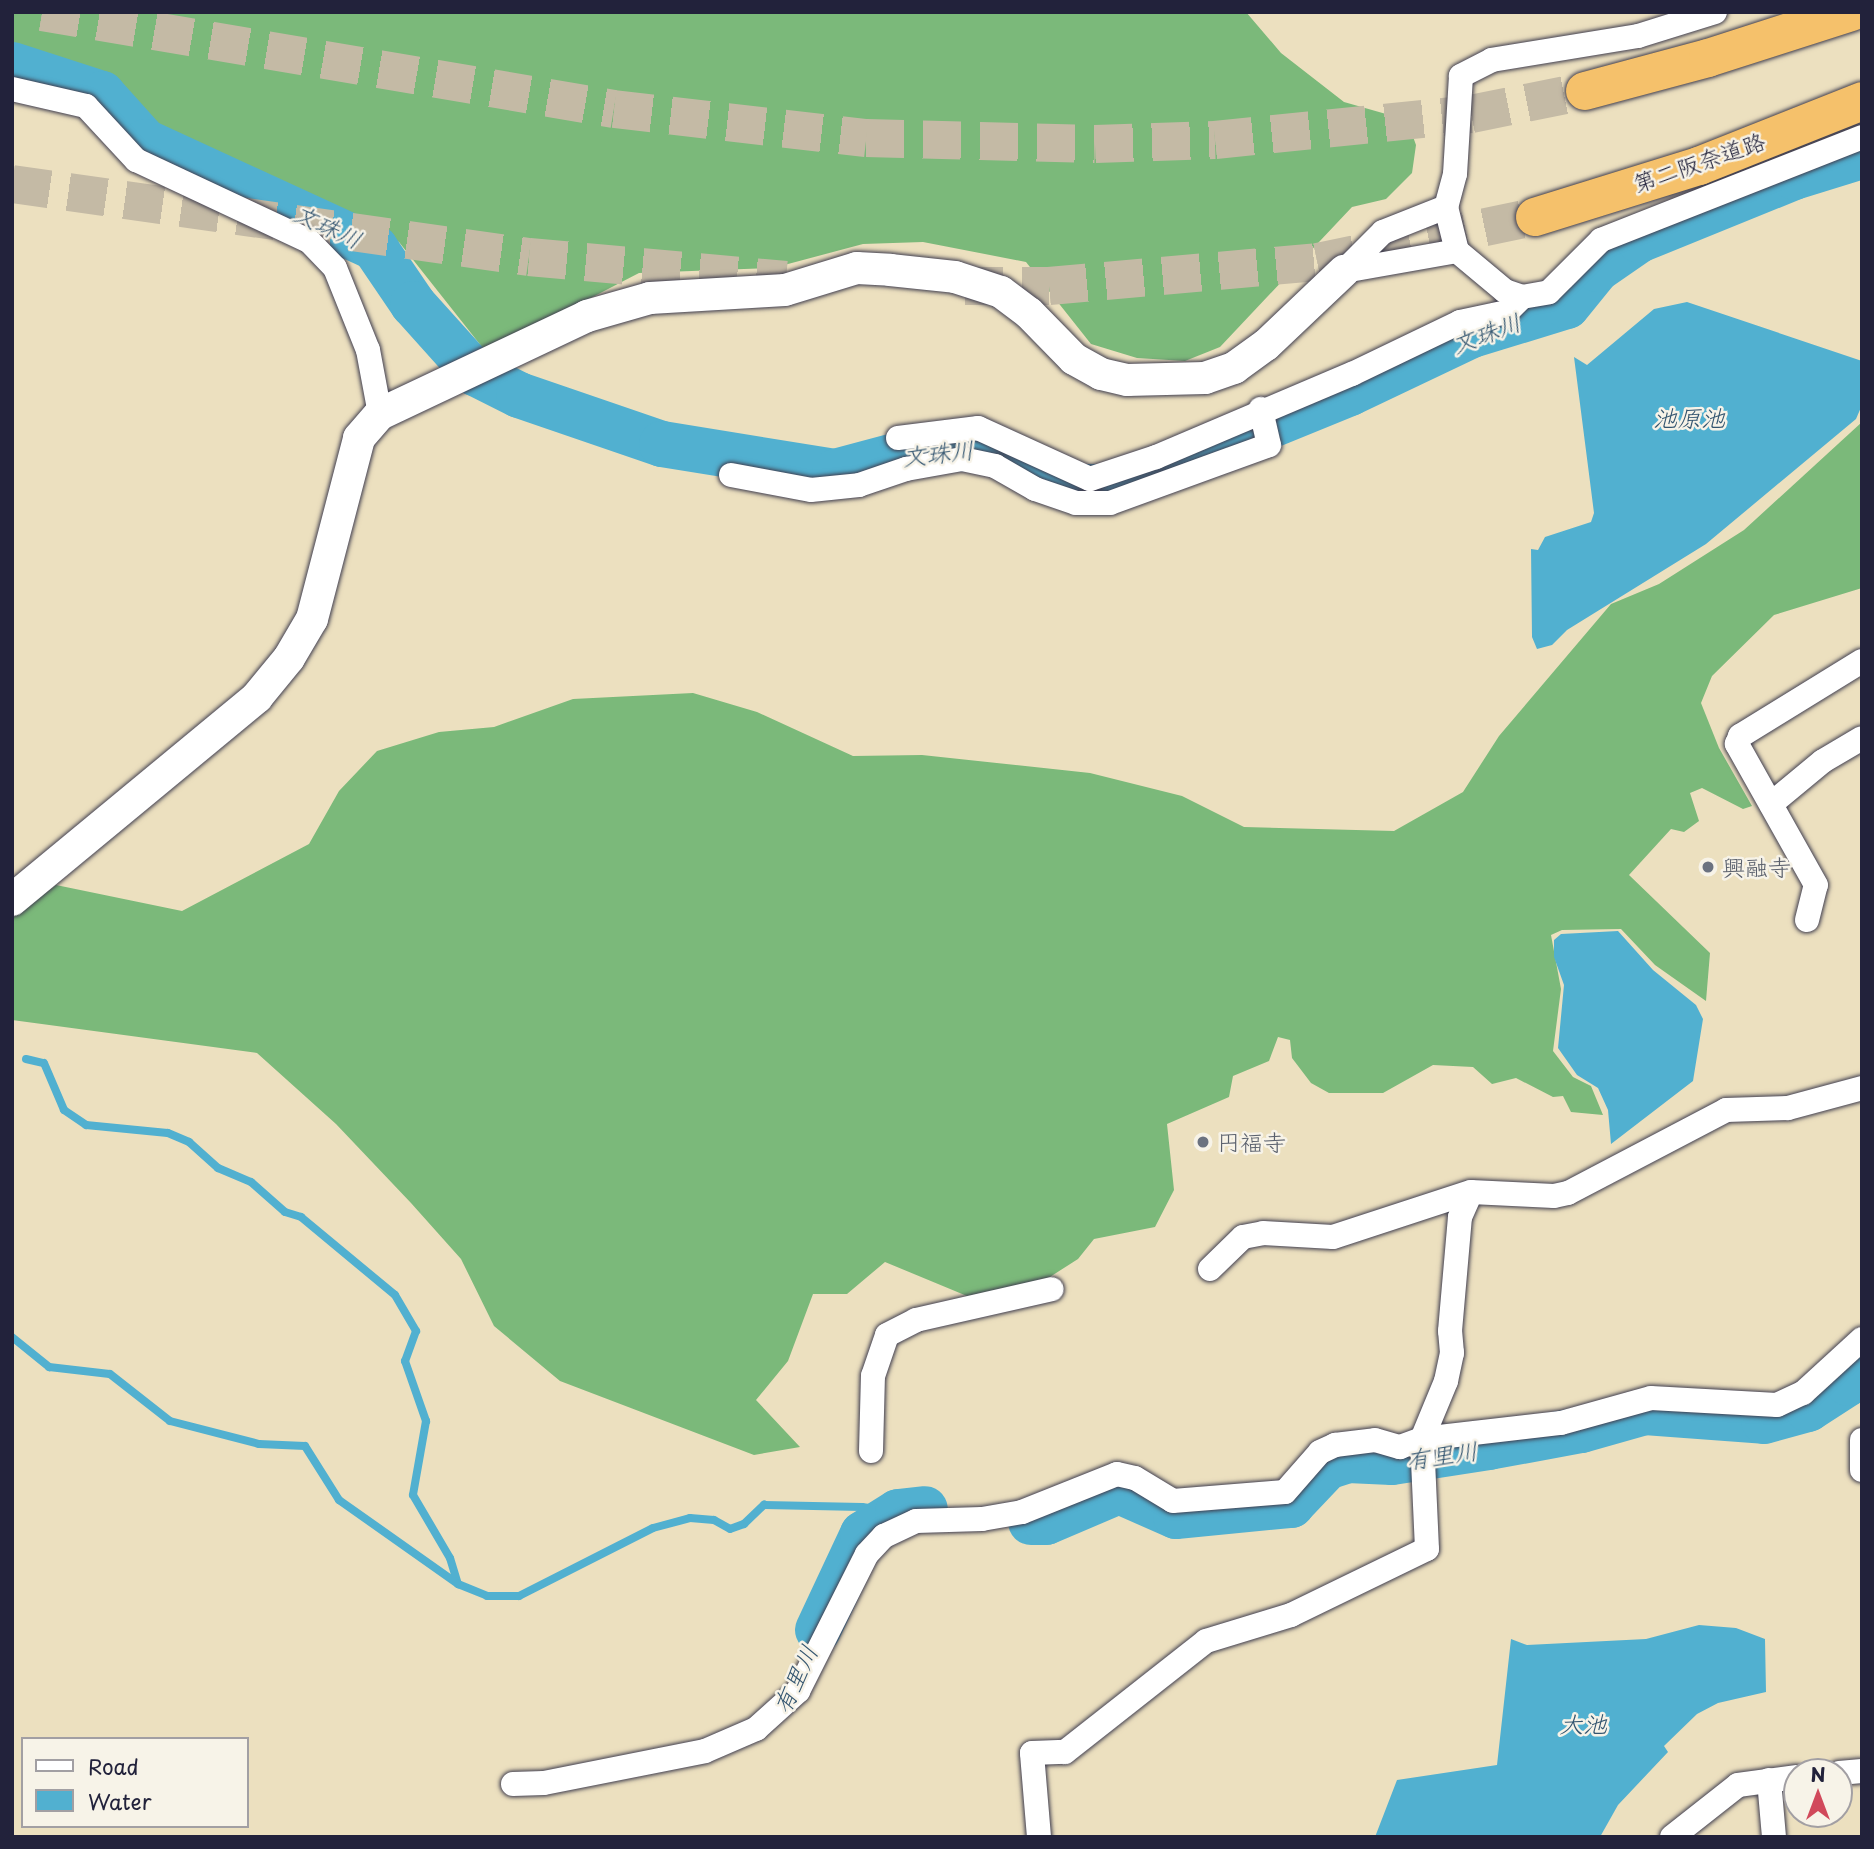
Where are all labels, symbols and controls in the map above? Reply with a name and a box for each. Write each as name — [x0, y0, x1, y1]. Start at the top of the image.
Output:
street label: 第二阪奈道路 — [1629, 126, 1769, 198]
water label: 文珠川 — [289, 198, 367, 254]
water label: 文珠川 — [1447, 307, 1525, 359]
water label: 池原池 — [1653, 404, 1725, 432]
water label: 文珠川 — [901, 435, 975, 471]
place label: 興融寺 — [1722, 853, 1791, 881]
marker: 興融寺 — [1700, 859, 1716, 875]
place label: 円福寺 — [1217, 1128, 1286, 1156]
marker: 円福寺 — [1195, 1134, 1211, 1150]
water label: 有里川 — [1404, 1436, 1480, 1474]
water label: 有里川 — [767, 1640, 823, 1718]
water label: 大池 — [1559, 1710, 1607, 1738]
legend — [21, 1737, 248, 1828]
text: Road — [88, 1750, 139, 1782]
north arrow — [1783, 1758, 1853, 1828]
text: N — [1810, 1760, 1826, 1788]
text: Water — [88, 1785, 151, 1817]

